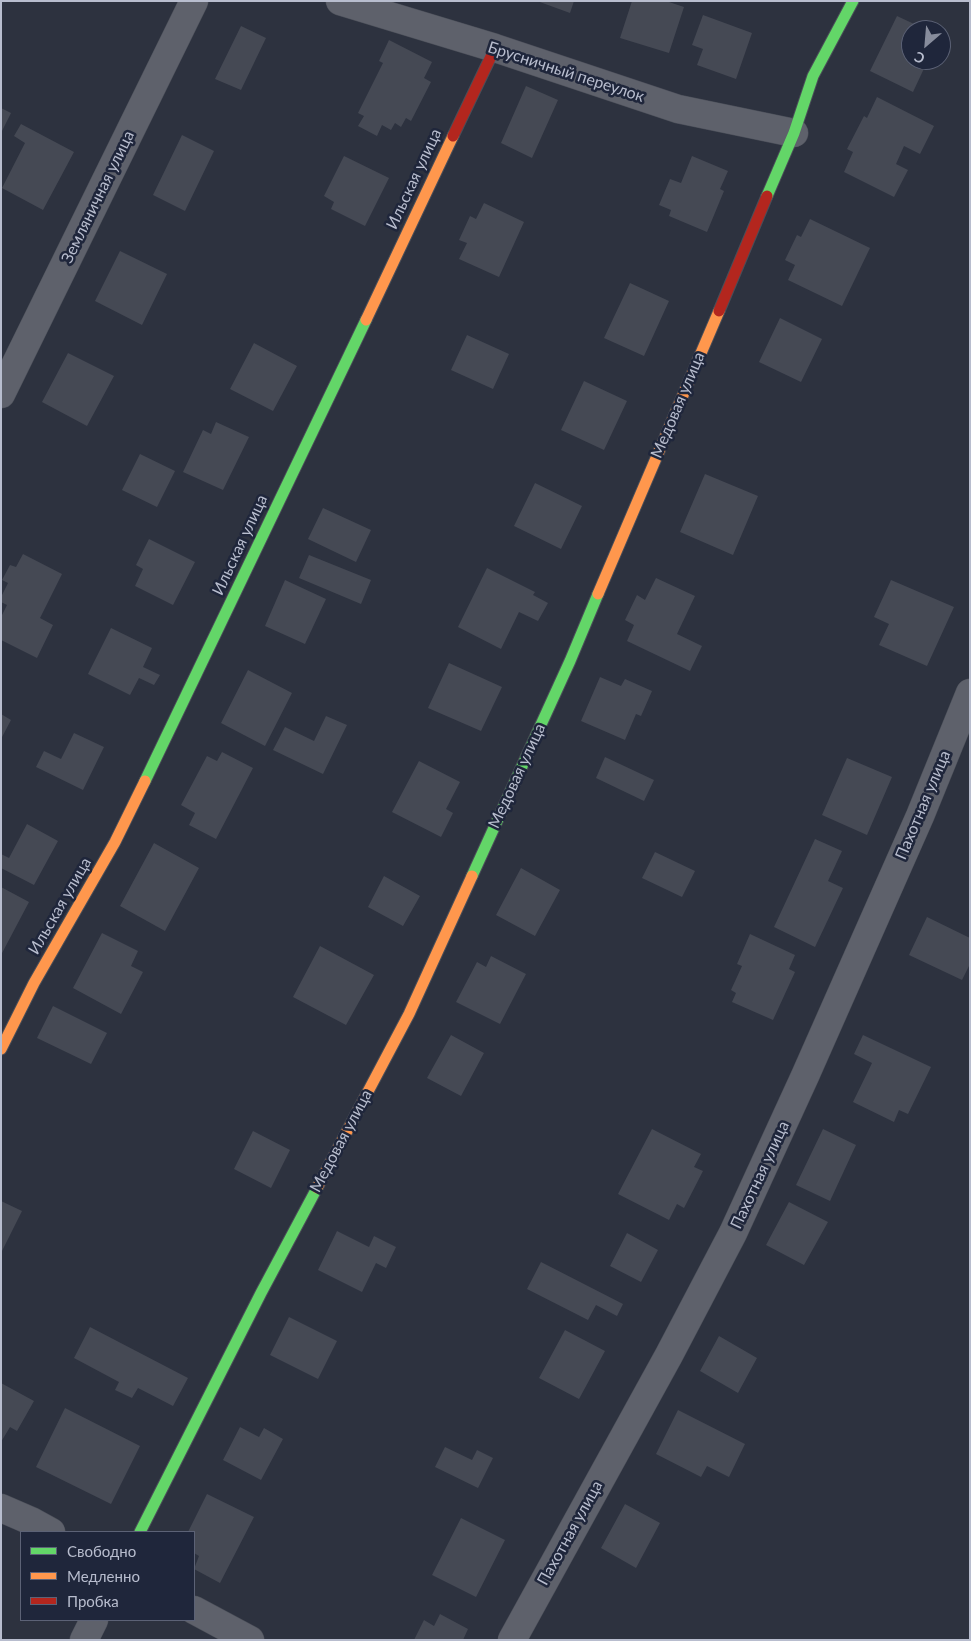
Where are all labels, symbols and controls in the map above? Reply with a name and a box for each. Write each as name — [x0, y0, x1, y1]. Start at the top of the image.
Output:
north arrow — [901, 20, 951, 70]
street label: Брусничный переулок — [485, 38, 647, 106]
text: С — [911, 48, 927, 68]
street label: Ильская улица — [382, 126, 446, 232]
street label: Земляничная улица — [58, 128, 138, 266]
street label: Медовая улица — [647, 349, 709, 461]
street label: Ильская улица — [208, 492, 272, 598]
street label: Медовая улица — [484, 721, 550, 831]
street label: Пахотная улица — [891, 748, 955, 862]
street label: Ильская улица — [25, 854, 95, 958]
street label: Медовая улица — [306, 1086, 376, 1196]
street label: Пахотная улица — [727, 1118, 793, 1232]
street label: Пахотная улица — [533, 1477, 607, 1589]
legend — [20, 1531, 195, 1621]
text: Свободно — [67, 1542, 136, 1560]
text: Медленно — [67, 1567, 140, 1585]
text: Пробка — [67, 1592, 119, 1610]

